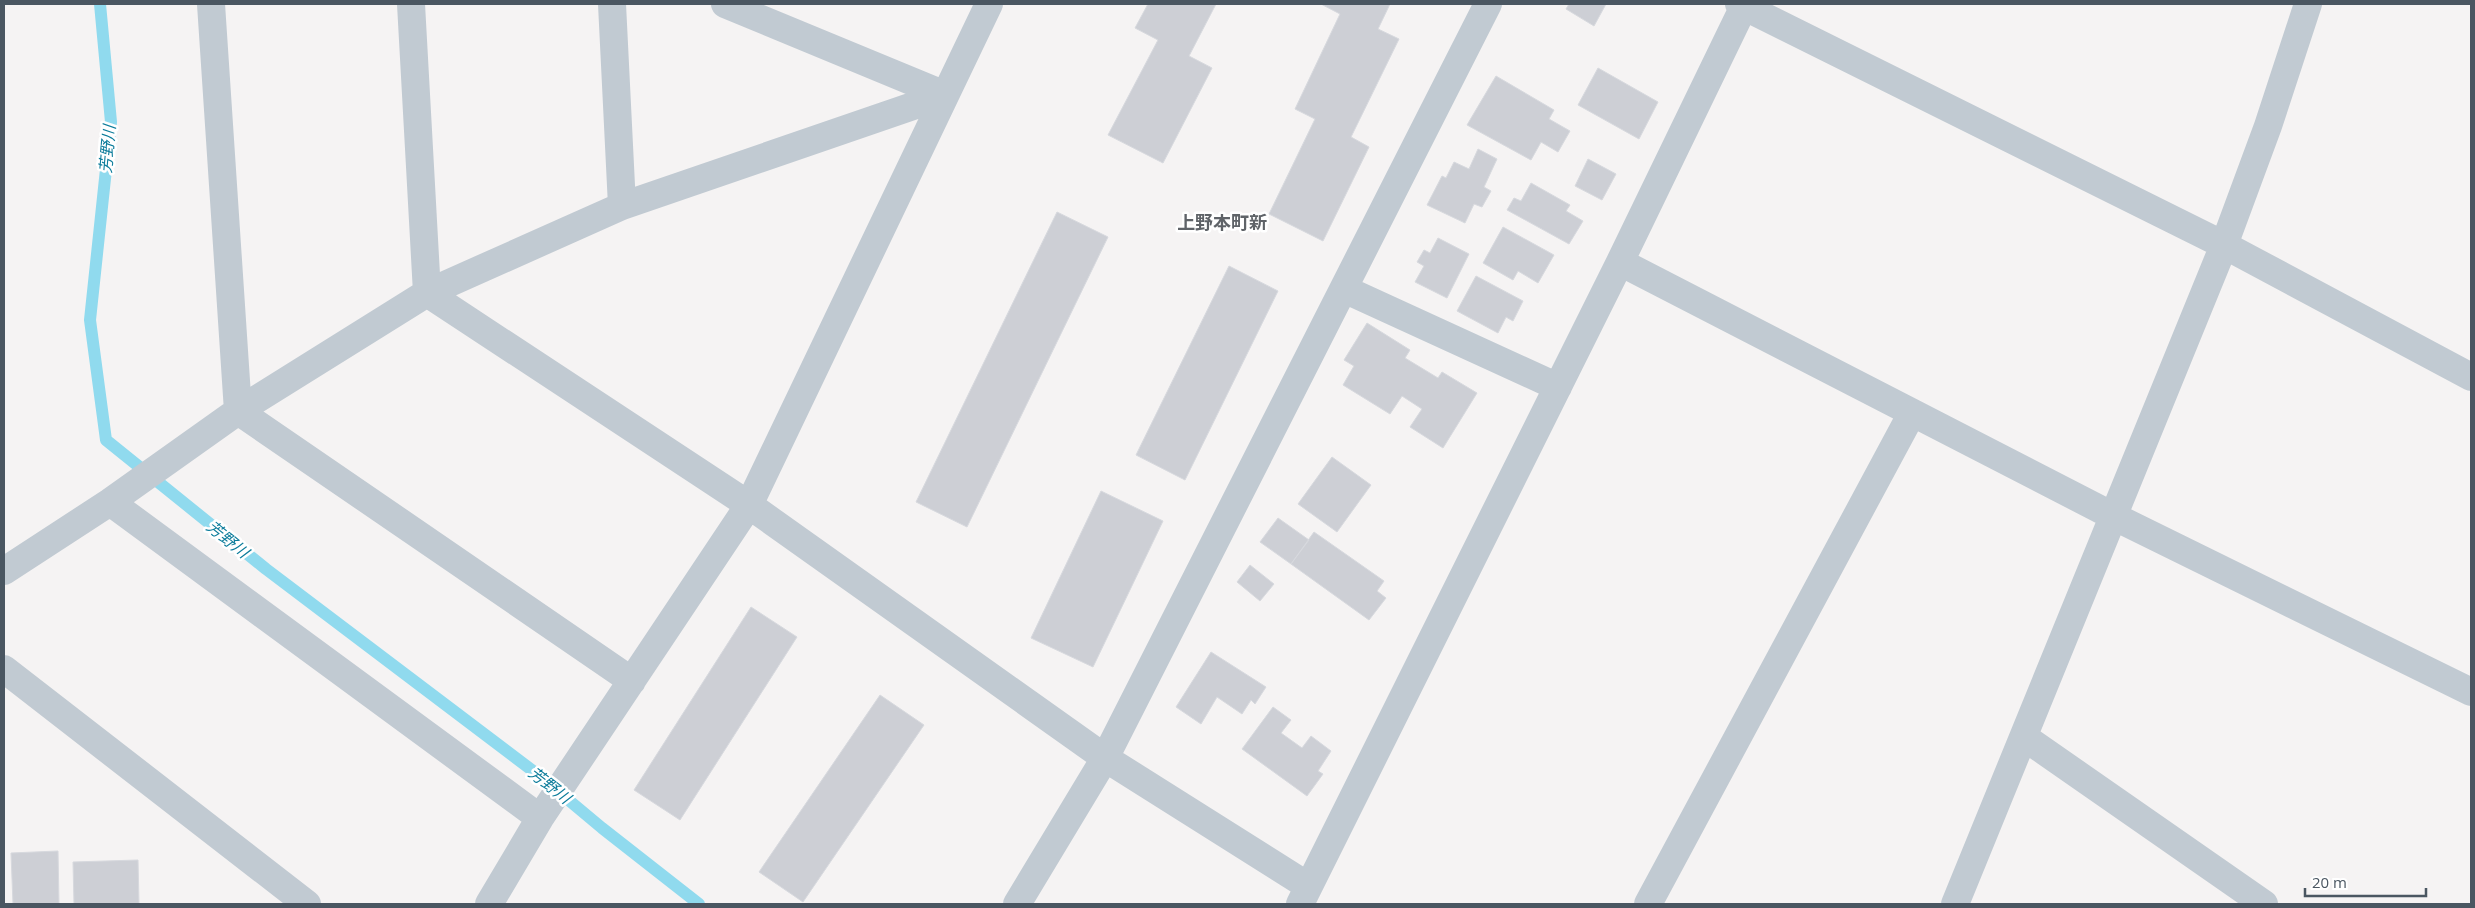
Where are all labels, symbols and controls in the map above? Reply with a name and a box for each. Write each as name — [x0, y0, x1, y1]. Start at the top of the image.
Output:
water label: 芳野川 — [94, 122, 120, 174]
district label: 上野本町新 — [1177, 210, 1267, 234]
water label: 芳野川 — [202, 515, 255, 564]
water label: 芳野川 — [524, 762, 577, 810]
scale bar — [2305, 866, 2426, 898]
text: 20 m — [2312, 872, 2347, 892]

